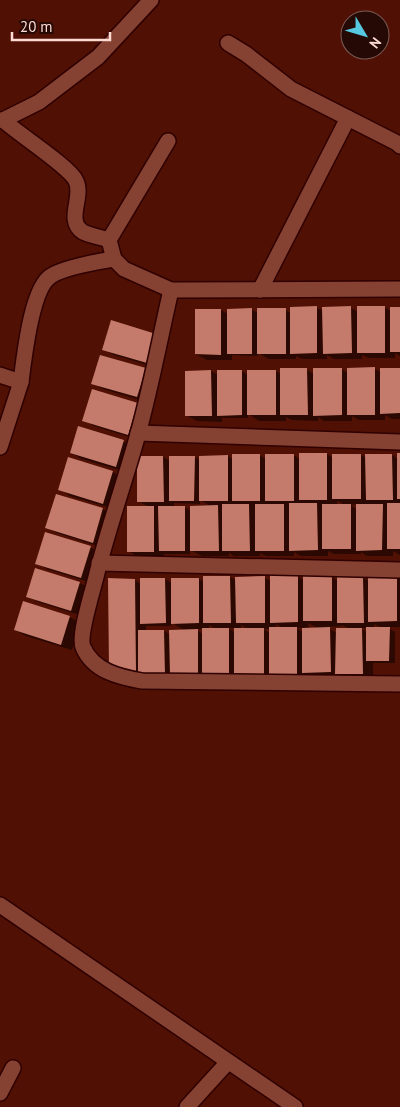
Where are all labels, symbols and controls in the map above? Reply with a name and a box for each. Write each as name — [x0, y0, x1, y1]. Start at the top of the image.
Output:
scale bar — [12, 10, 110, 42]
north arrow — [340, 10, 390, 60]
text: 20 m — [20, 17, 53, 36]
text: N — [365, 34, 385, 52]

